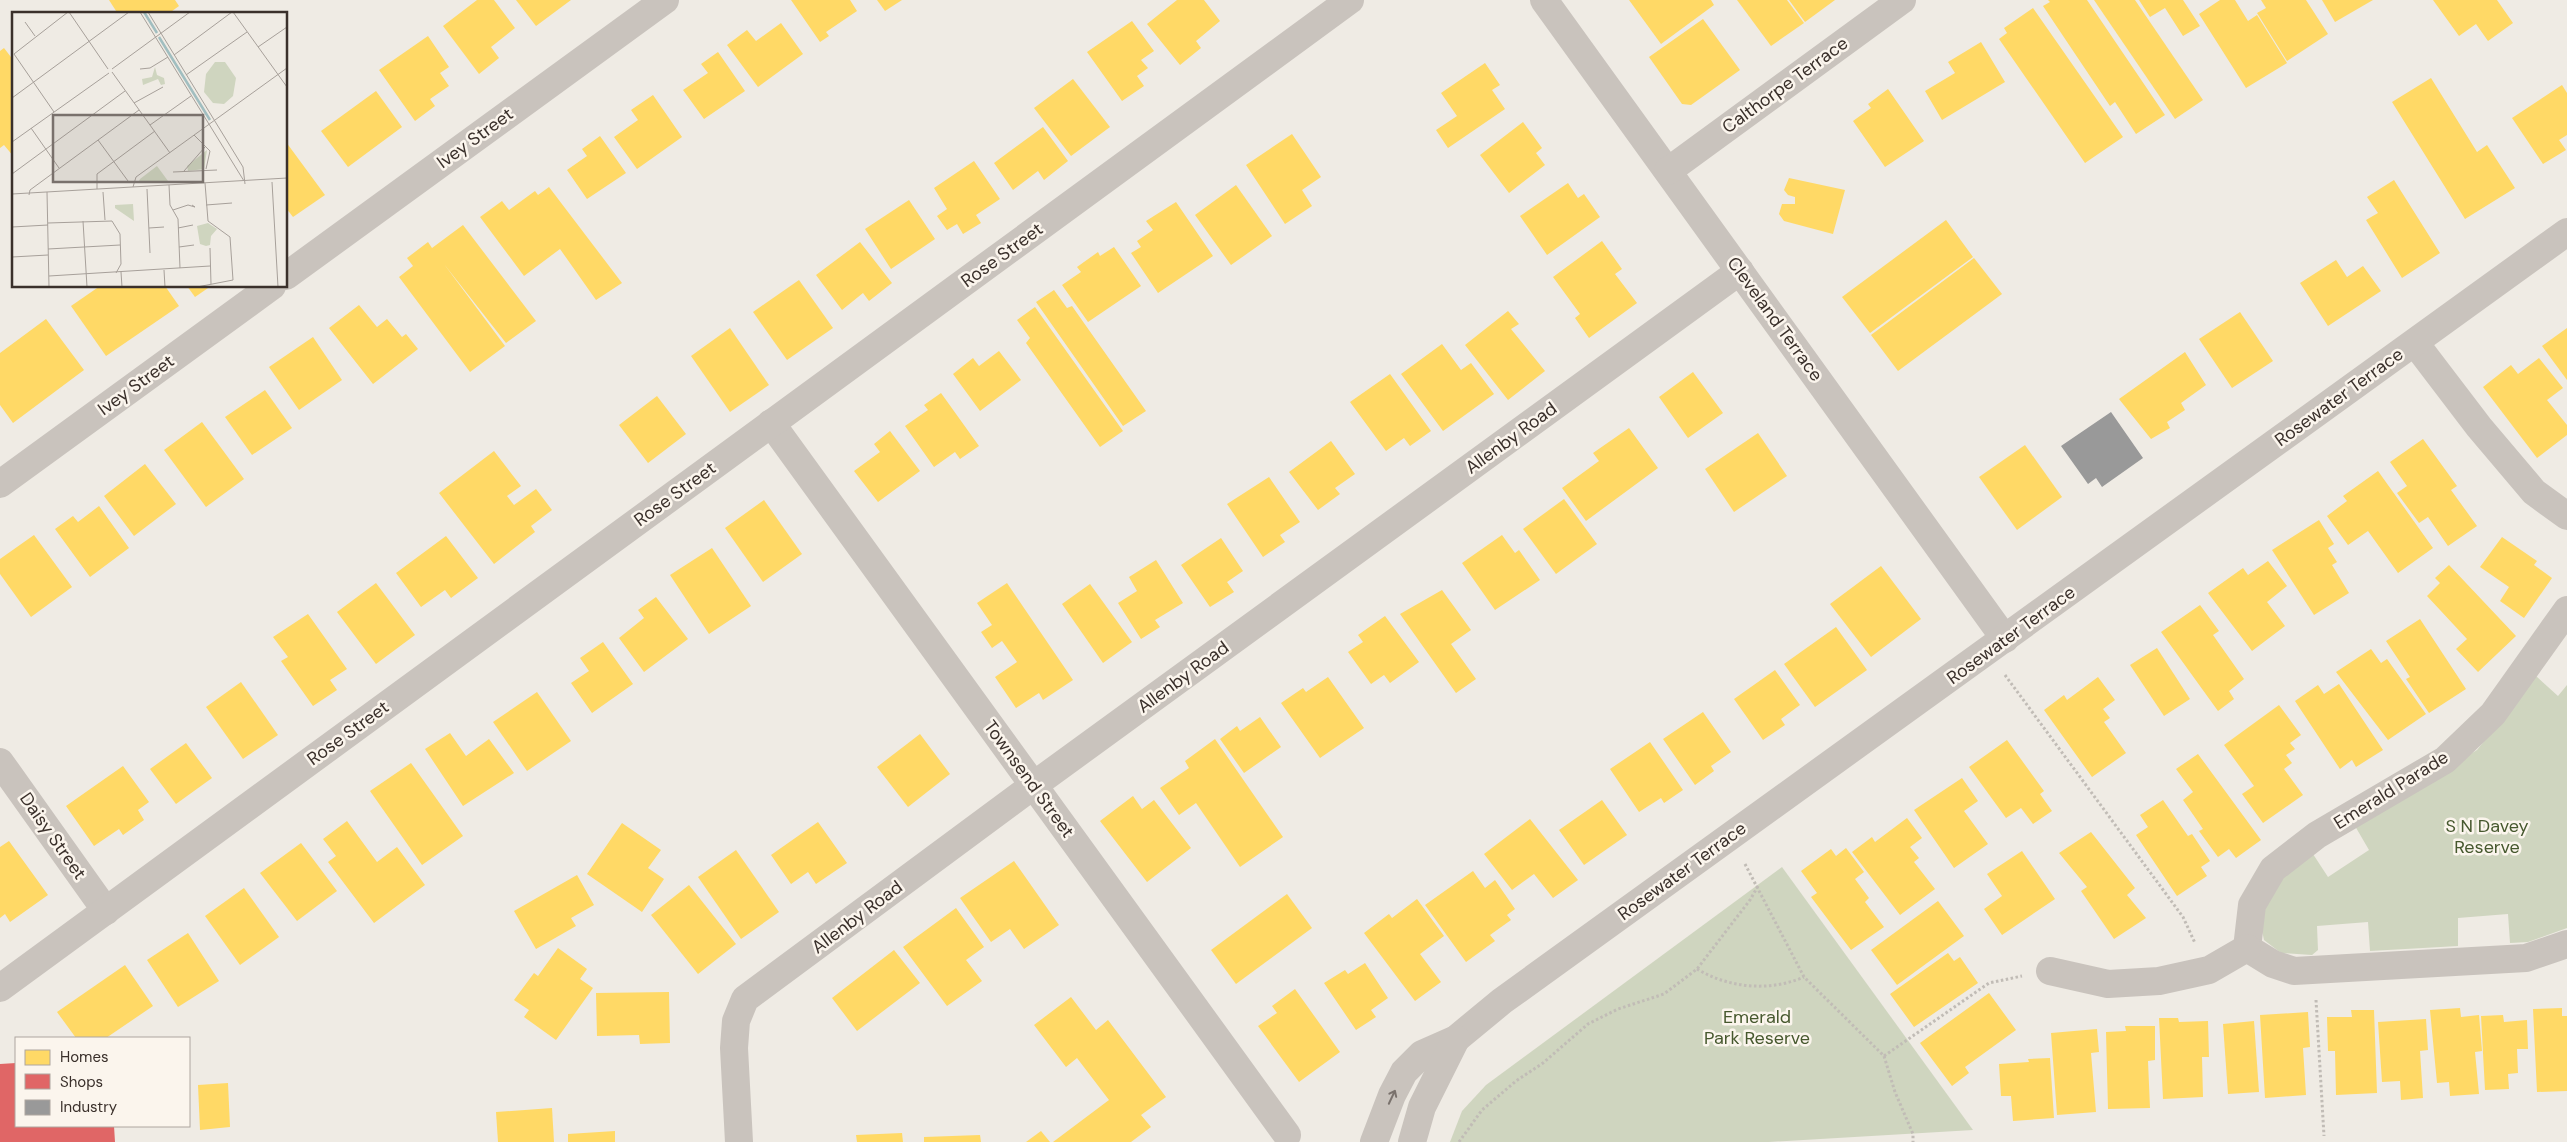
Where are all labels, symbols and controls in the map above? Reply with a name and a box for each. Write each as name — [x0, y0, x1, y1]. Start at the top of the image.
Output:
inset map — [12, 12, 288, 288]
street label: Calthorpe Terrace — [1717, 31, 1853, 139]
street label: Ivey Street — [432, 102, 518, 174]
street label: Rose Street — [956, 217, 1048, 293]
street label: Cleveland Terrace — [1722, 252, 1828, 386]
street label: Rosewater Terrace — [2270, 342, 2408, 452]
street label: Ivey Street — [93, 349, 179, 421]
street label: Allenby Road — [1460, 397, 1562, 479]
street label: Rose Street — [629, 456, 721, 532]
street label: Rosewater Terrace — [1942, 580, 2080, 690]
street label: Allenby Road — [1132, 636, 1234, 718]
street label: Rose Street — [302, 695, 394, 771]
street label: Townsend Street — [978, 715, 1080, 843]
street label: Emerald Parade — [2329, 745, 2453, 835]
street label: Daisy Street — [14, 788, 92, 884]
park label: S N Davey Reserve — [2445, 814, 2529, 859]
street label: Rosewater Terrace — [1613, 816, 1751, 926]
street label: Allenby Road — [807, 875, 907, 959]
park label: Emerald Park Reserve — [1704, 1005, 1810, 1050]
legend — [15, 1037, 190, 1127]
text: Homes — [60, 1047, 109, 1067]
text: Shops — [60, 1072, 103, 1092]
one-way arrow — [1387, 1089, 1397, 1104]
text: Industry — [60, 1097, 118, 1117]

